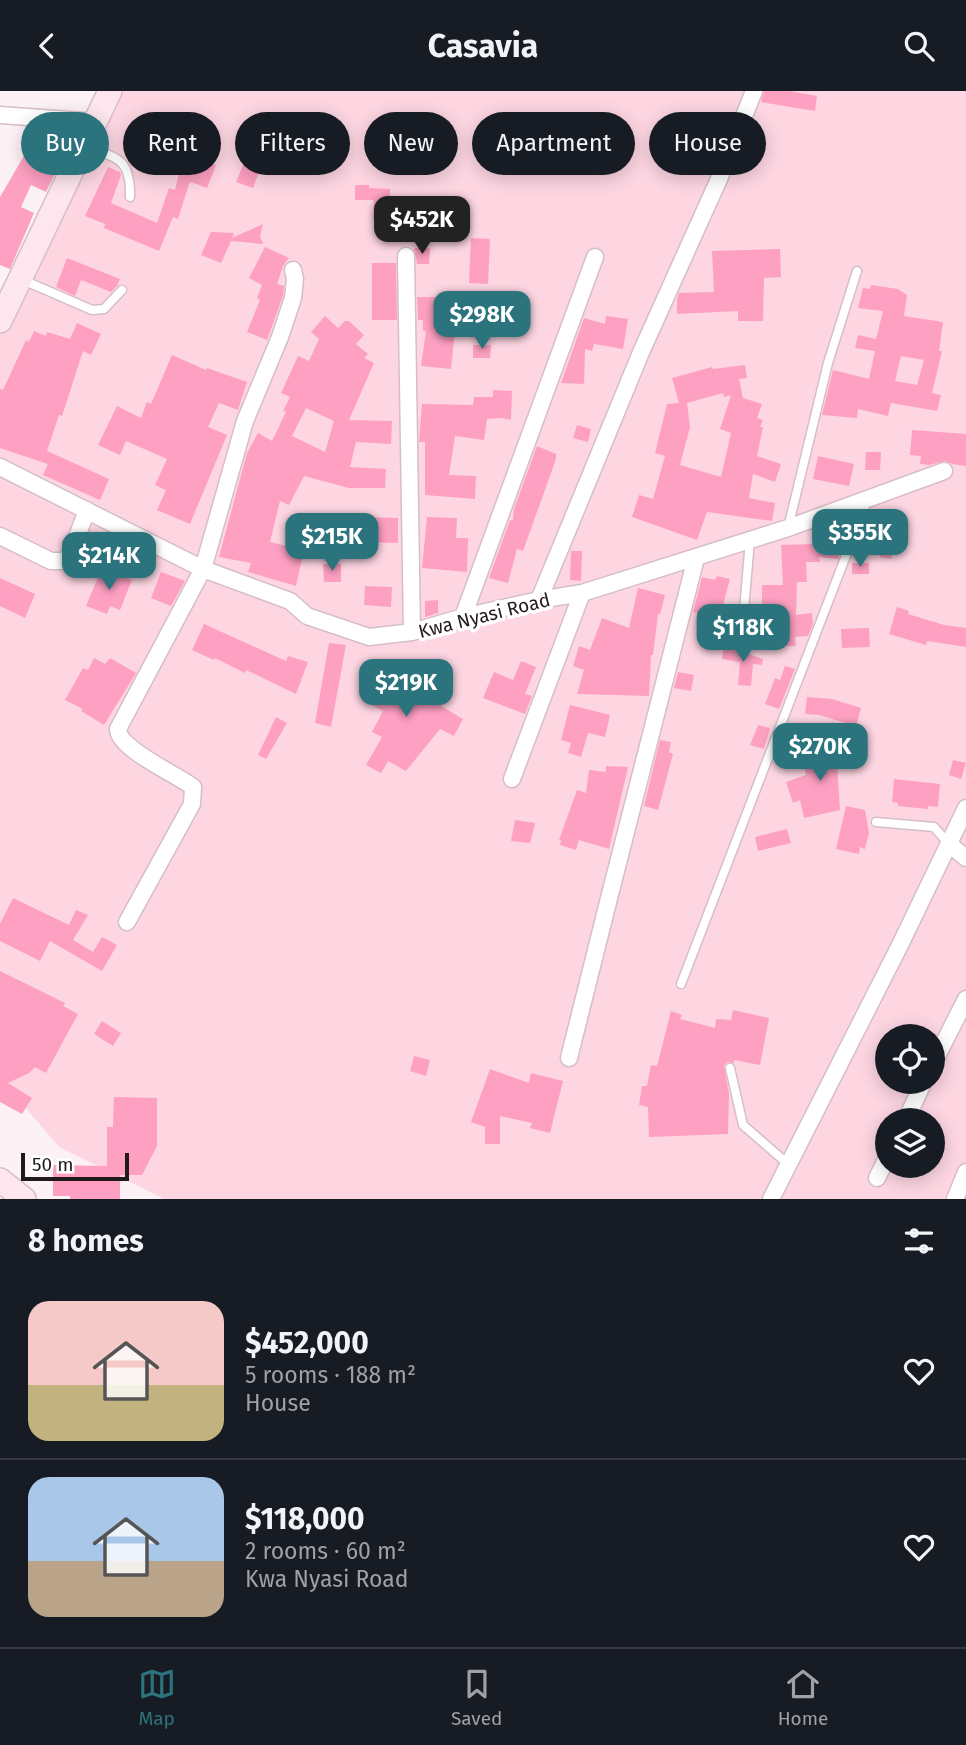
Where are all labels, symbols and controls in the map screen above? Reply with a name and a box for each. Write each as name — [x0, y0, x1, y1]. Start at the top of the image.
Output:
icon: back — [28, 27, 66, 65]
text: Casavia — [428, 27, 538, 65]
icon: search — [900, 27, 938, 65]
chip: Buy — [21, 112, 109, 175]
chip: Rent — [123, 112, 221, 175]
chip: Filters — [235, 112, 350, 175]
chip: New — [364, 112, 458, 175]
chip: Apartment — [472, 112, 635, 175]
chip: House — [649, 112, 766, 175]
pin: $452K — [373, 197, 471, 256]
text: $452K — [390, 205, 454, 233]
pin: $298K — [433, 292, 531, 351]
text: $298K — [450, 300, 514, 328]
pin: $355K — [811, 510, 909, 569]
pin: $215K — [283, 513, 381, 573]
text: $355K — [828, 518, 892, 546]
text: $215K — [301, 522, 363, 550]
pin: $214K — [60, 533, 158, 592]
text: $214K — [78, 541, 140, 569]
street label: Kwa Nyasi Road — [416, 588, 552, 643]
pin: $118K — [694, 605, 792, 664]
text: $118K — [713, 613, 773, 641]
pin: $219K — [357, 659, 455, 719]
text: $219K — [375, 668, 437, 696]
pin: $270K — [771, 723, 869, 783]
text: $270K — [789, 732, 851, 760]
map controls — [875, 1024, 945, 1178]
button: locate — [875, 1024, 945, 1094]
button: layers — [875, 1108, 945, 1178]
scale bar — [21, 1150, 130, 1182]
text: 50 m — [32, 1153, 73, 1176]
icon: filters — [900, 1222, 938, 1260]
text: 8 homes — [28, 1223, 144, 1259]
text: $452,000 — [245, 1325, 369, 1361]
icon: home — [84, 1329, 168, 1413]
icon: heart — [900, 1352, 938, 1390]
text: 5 rooms · 188 m² — [245, 1361, 416, 1389]
text: House — [245, 1389, 311, 1417]
text: $118,000 — [245, 1501, 365, 1537]
icon: home — [84, 1505, 168, 1589]
icon: heart — [900, 1528, 938, 1566]
text: 2 rooms · 60 m² — [245, 1537, 406, 1565]
text: Kwa Nyasi Road — [245, 1565, 409, 1593]
tab: Map — [138, 1665, 176, 1730]
tab: Saved — [451, 1665, 502, 1730]
tab: Home — [778, 1665, 828, 1730]

